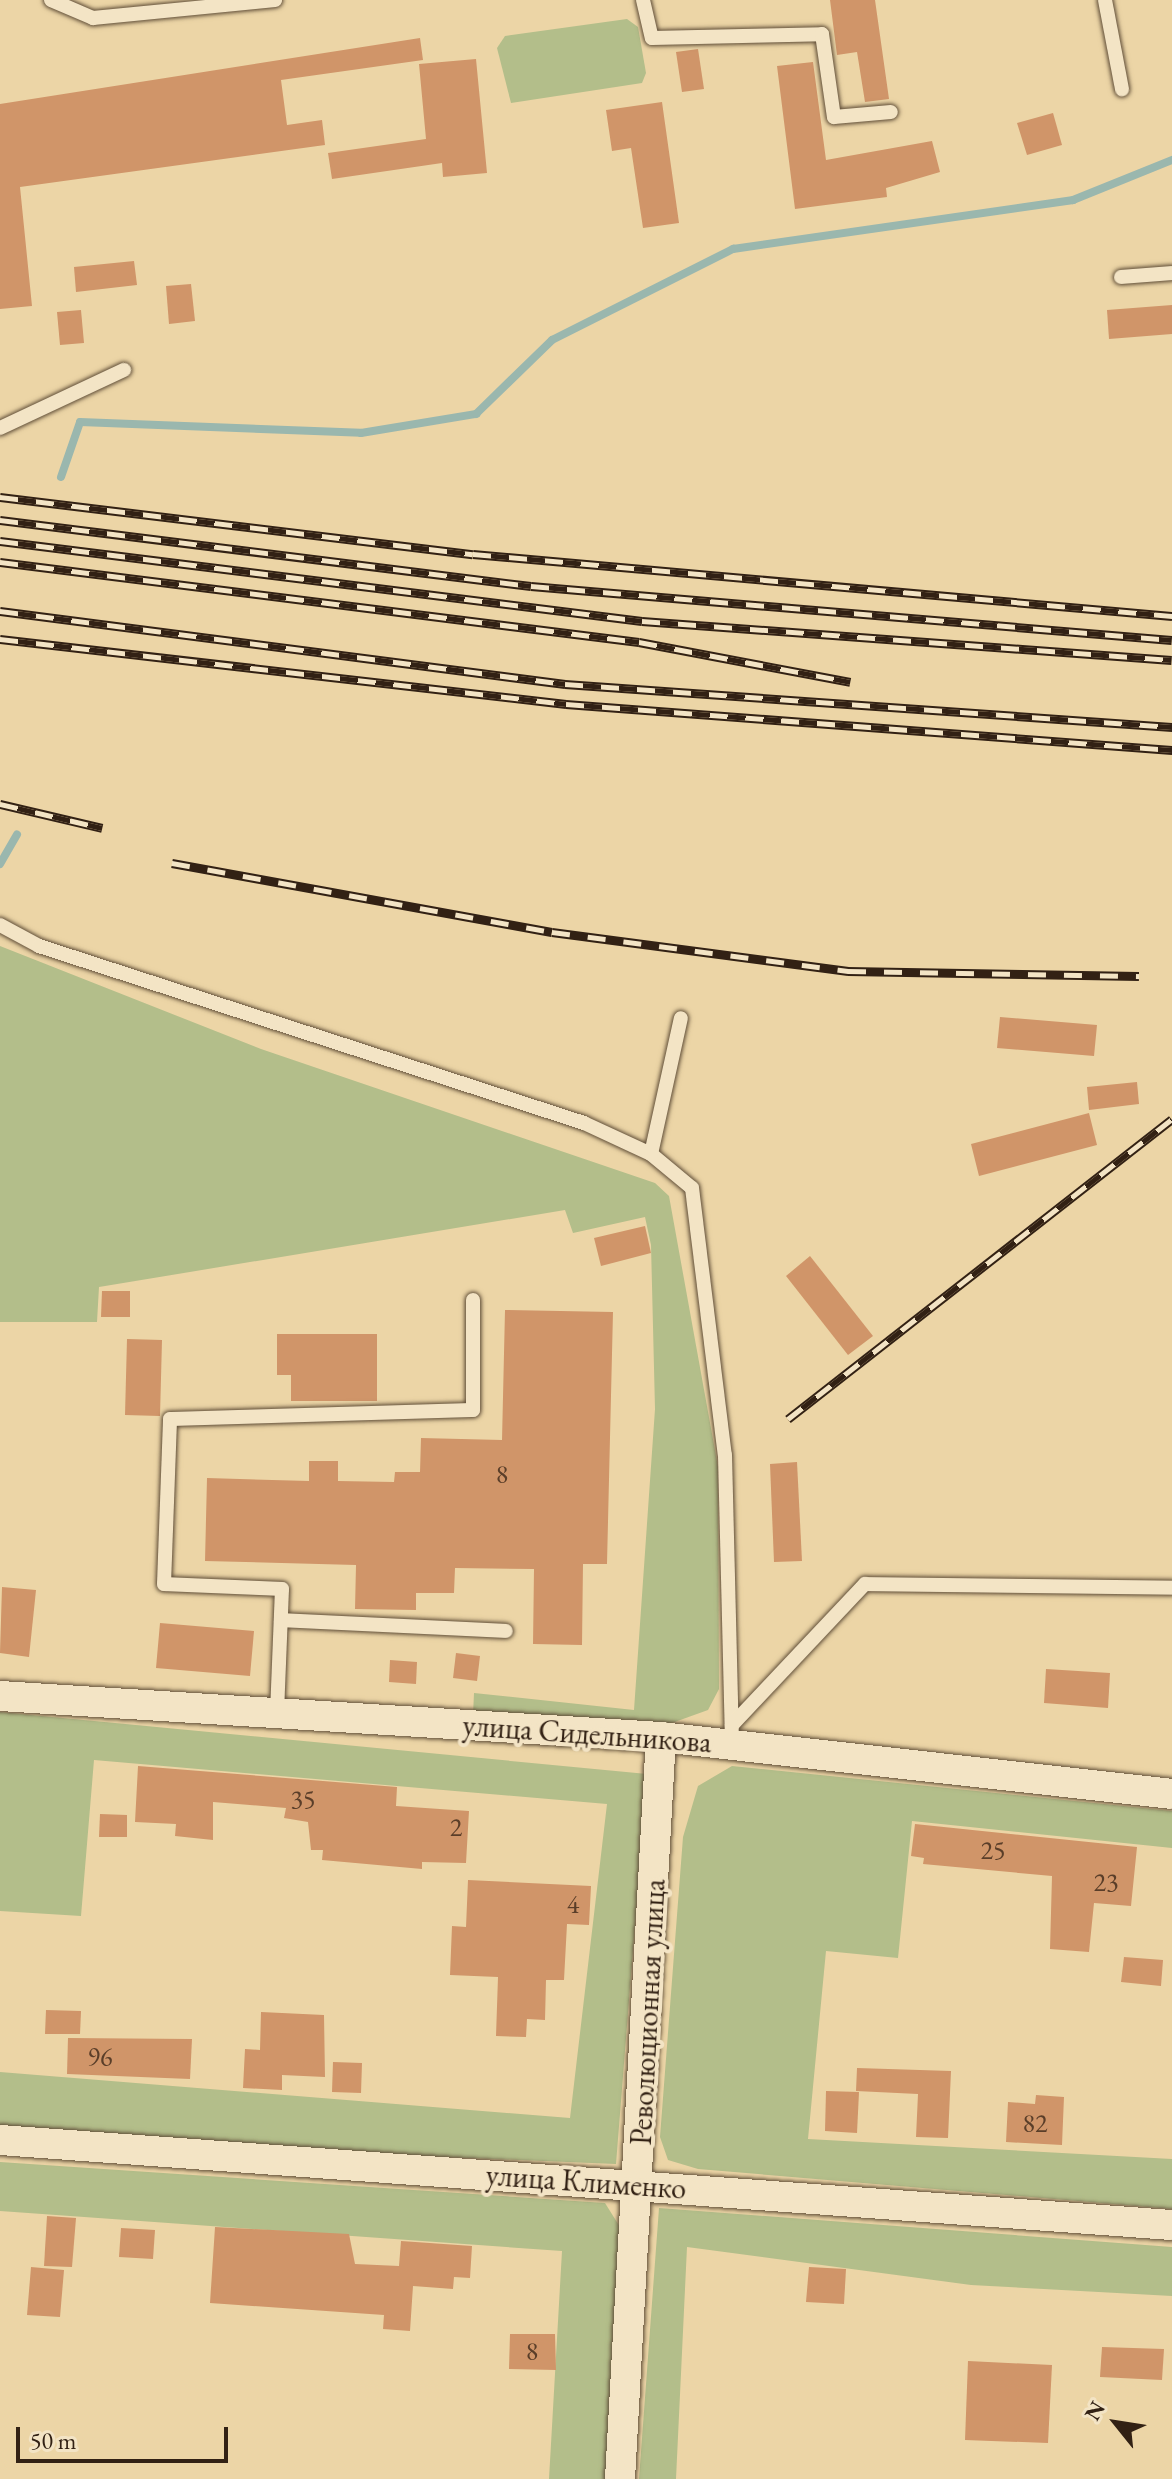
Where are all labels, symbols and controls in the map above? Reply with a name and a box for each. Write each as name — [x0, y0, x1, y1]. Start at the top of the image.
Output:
house number: 8 — [496, 1459, 508, 1491]
street label: улица Сидельникова — [461, 1707, 713, 1761]
house number: 35 — [291, 1784, 315, 1816]
house number: 2 — [450, 1812, 462, 1844]
house number: 25 — [981, 1835, 1005, 1867]
house number: 23 — [1094, 1867, 1118, 1899]
street label: Революционная улица — [623, 1878, 673, 2146]
house number: 4 — [567, 1889, 579, 1921]
house number: 96 — [88, 2042, 112, 2074]
house number: 82 — [1023, 2108, 1047, 2140]
street label: улица Клименко — [485, 2157, 687, 2207]
house number: 8 — [526, 2336, 538, 2368]
north arrow — [1076, 2383, 1156, 2463]
text: N — [1078, 2396, 1112, 2426]
scale bar — [20, 2411, 232, 2461]
text: 50 m — [30, 2425, 77, 2456]

